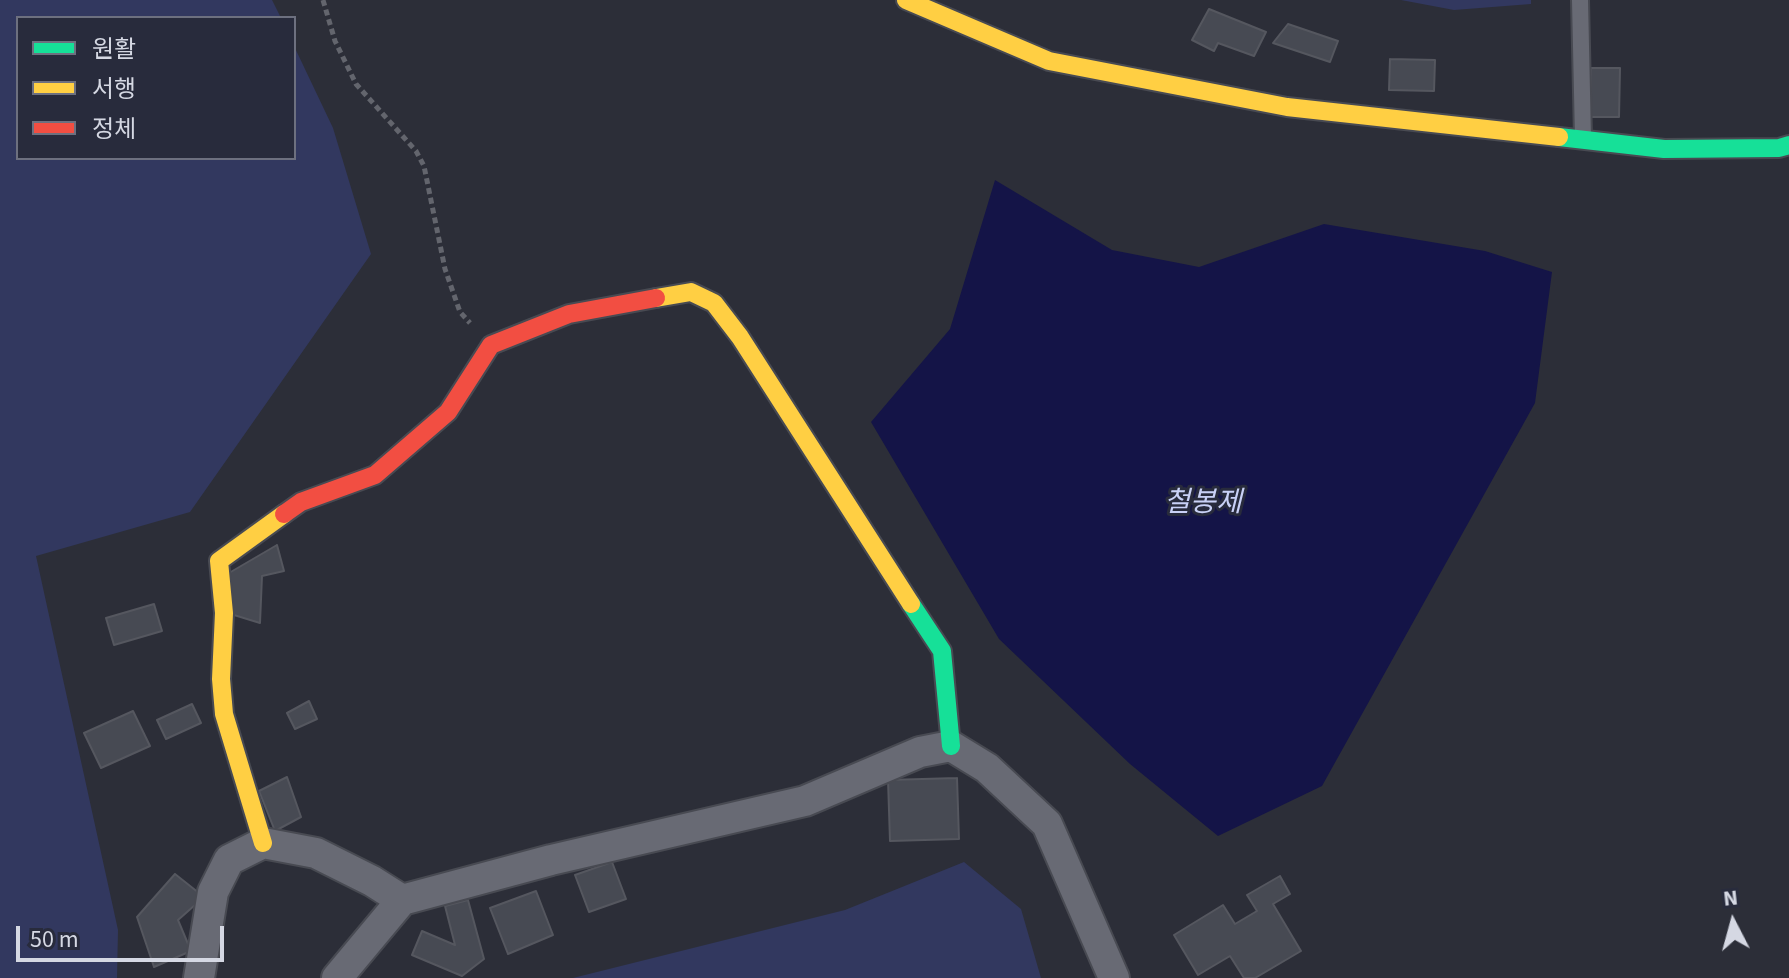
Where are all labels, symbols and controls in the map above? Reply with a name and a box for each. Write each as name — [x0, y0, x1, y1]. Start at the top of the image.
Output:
legend — [16, 16, 296, 160]
text: 원활 — [92, 32, 136, 67]
text: 서행 — [92, 72, 136, 107]
text: 정체 — [92, 112, 136, 147]
water label: 철봉제 — [1164, 488, 1242, 522]
text: N — [1722, 881, 1739, 915]
north arrow — [1693, 882, 1773, 962]
scale bar — [20, 910, 228, 960]
text: 50 m — [30, 922, 79, 957]

